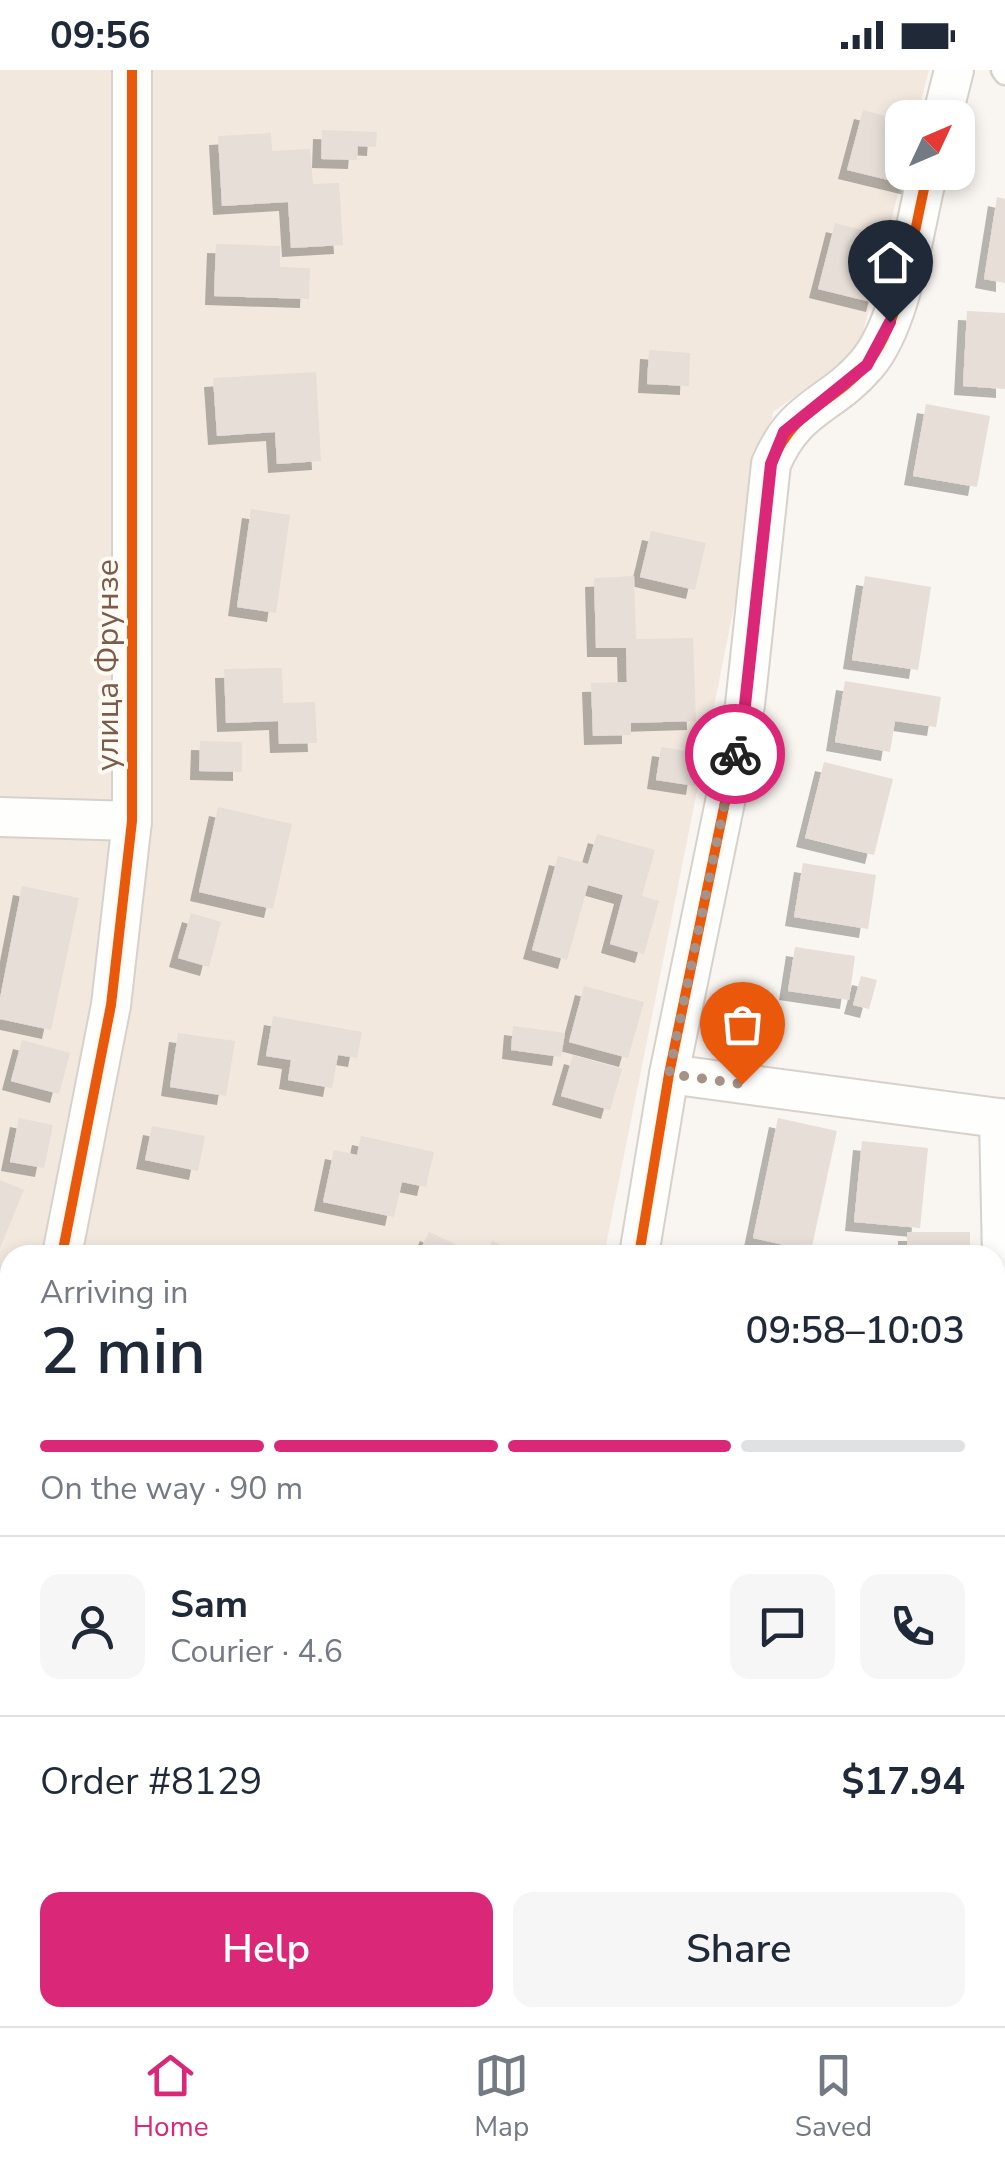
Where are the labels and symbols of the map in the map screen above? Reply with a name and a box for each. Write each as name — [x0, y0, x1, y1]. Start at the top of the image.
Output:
north arrow — [885, 100, 975, 190]
pin — [848, 220, 933, 323]
street label: улица Фрунзе — [86, 559, 129, 771]
courier — [685, 704, 785, 804]
pin — [700, 982, 785, 1085]

